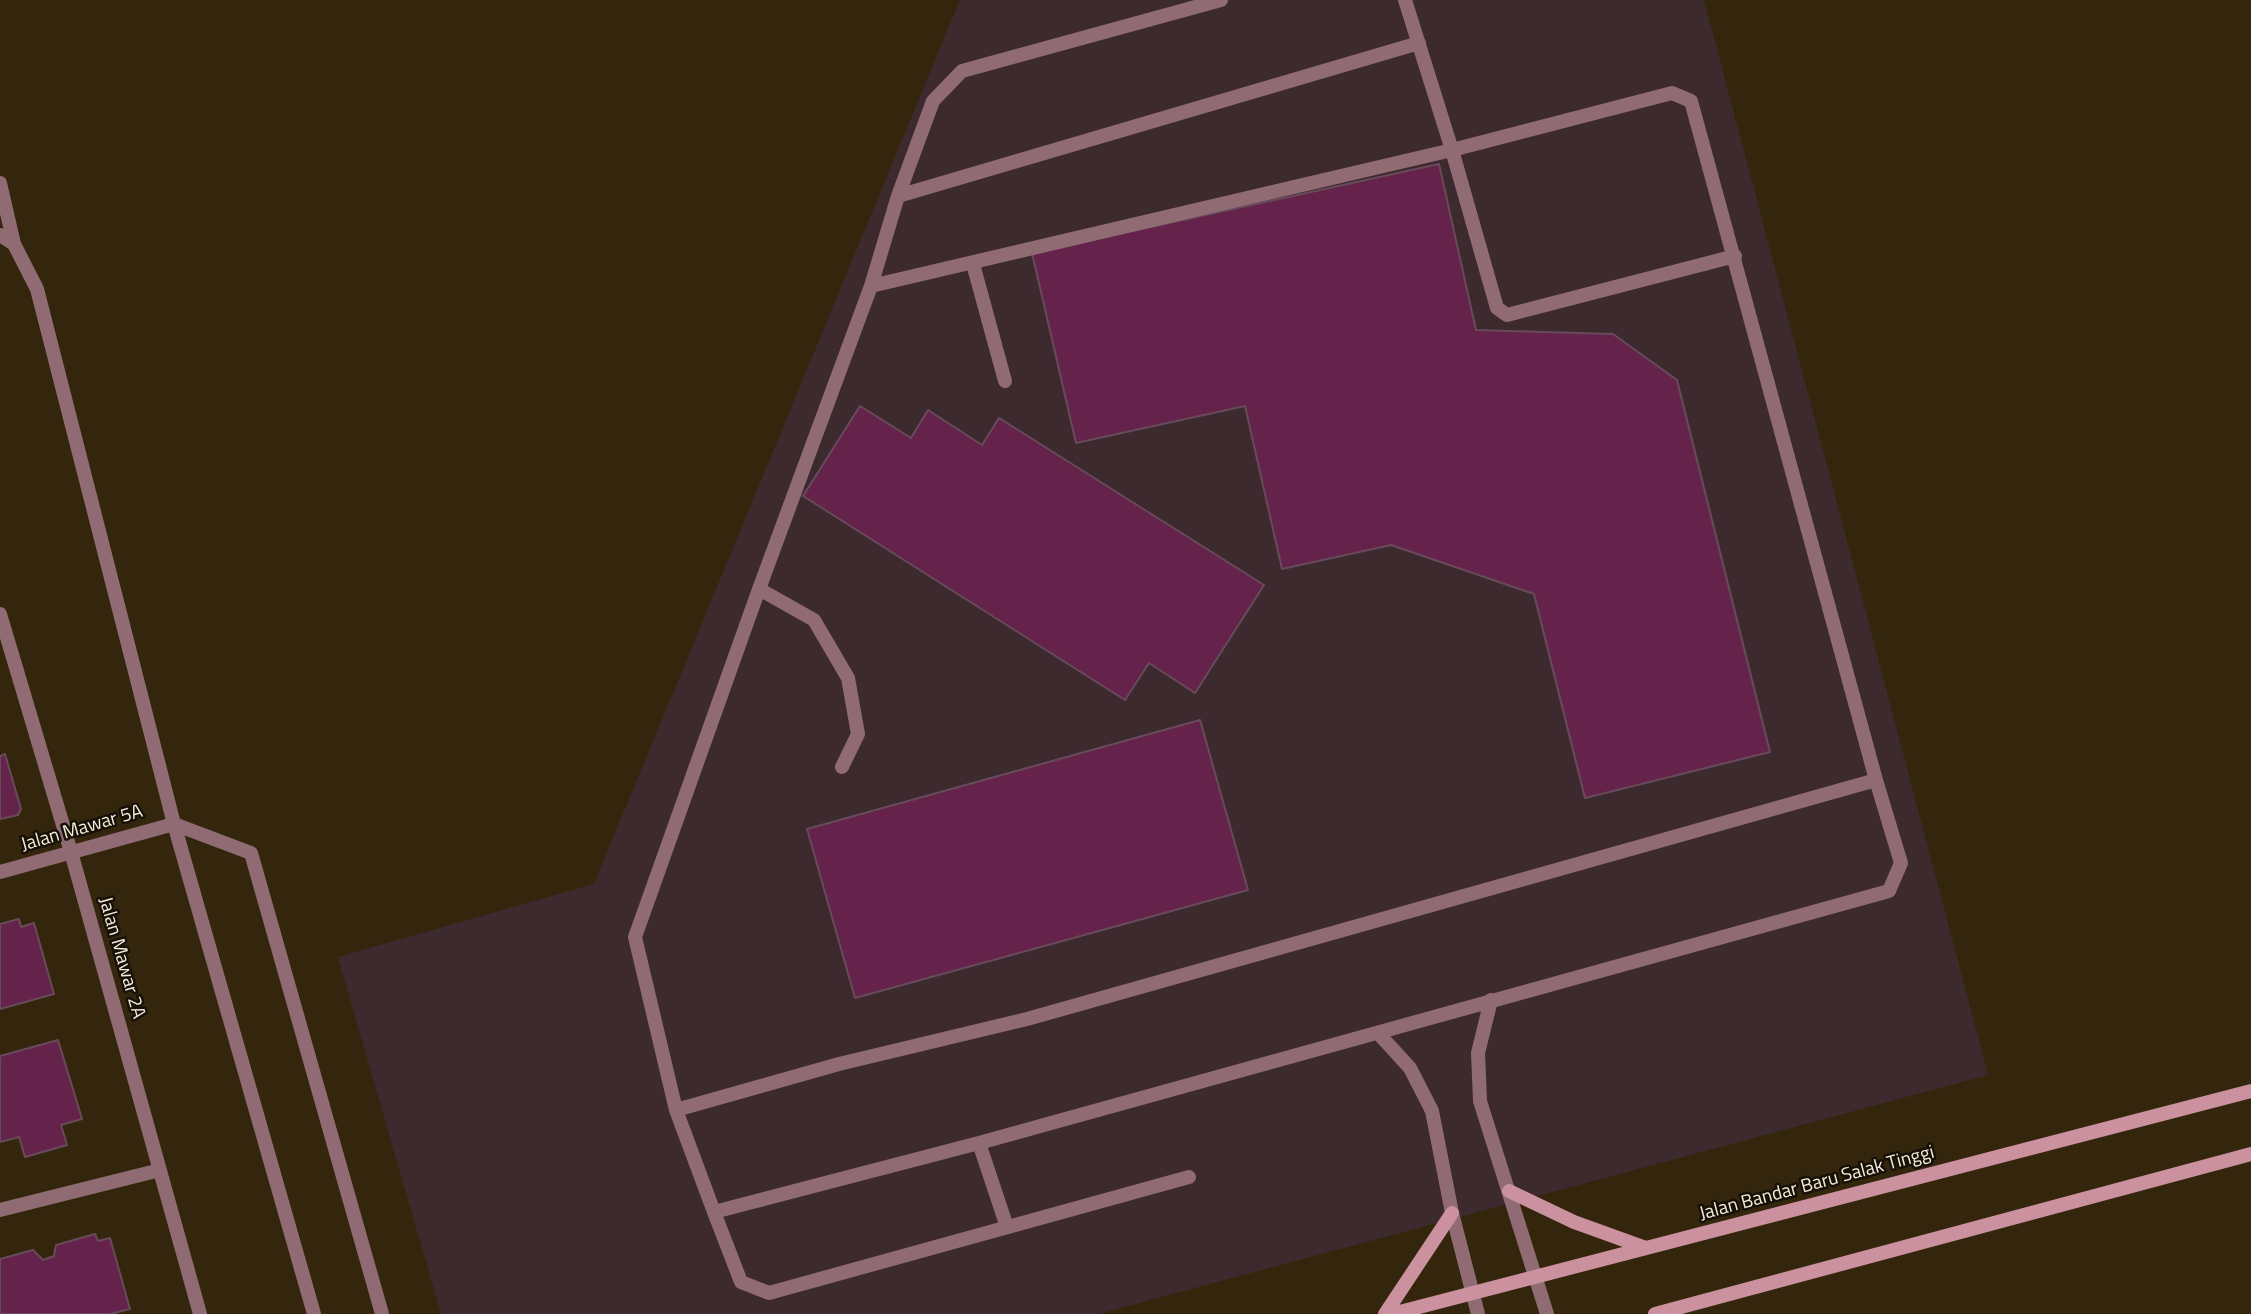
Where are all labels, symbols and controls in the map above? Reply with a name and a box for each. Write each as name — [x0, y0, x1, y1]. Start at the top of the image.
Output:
street label: Jalan Mawar 5A — [19, 801, 145, 857]
street label: Jalan Mawar 2A — [93, 895, 149, 1021]
street label: Jalan Bandar Baru Salak Tinggi — [1697, 1142, 1937, 1226]

